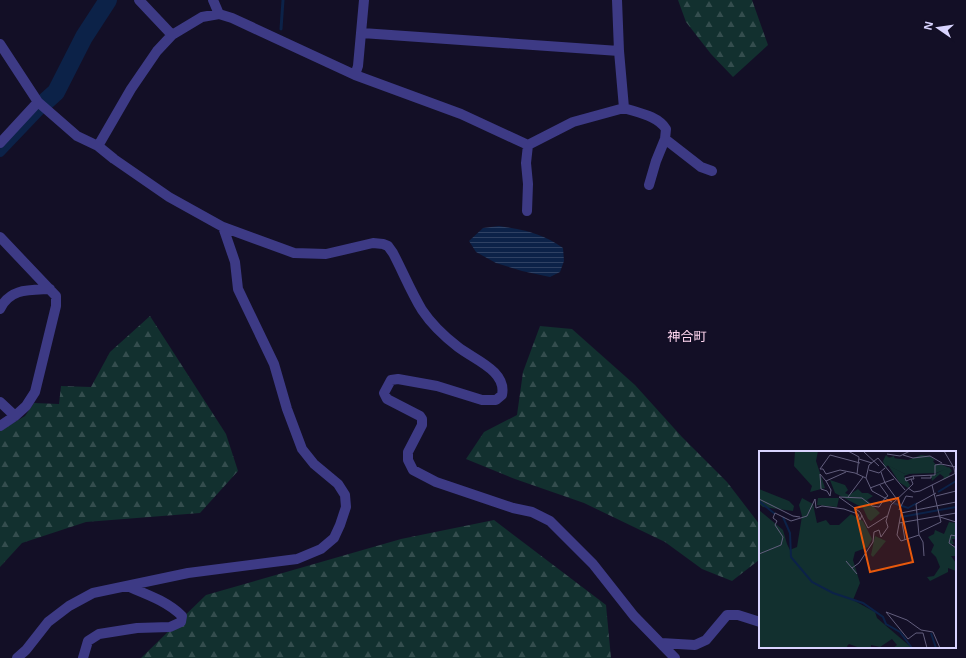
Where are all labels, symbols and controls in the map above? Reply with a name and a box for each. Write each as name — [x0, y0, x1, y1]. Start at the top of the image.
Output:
north arrow — [918, 8, 958, 48]
text: N — [919, 20, 936, 32]
district label: 神合町 — [667, 327, 707, 345]
inset map — [759, 451, 956, 648]

